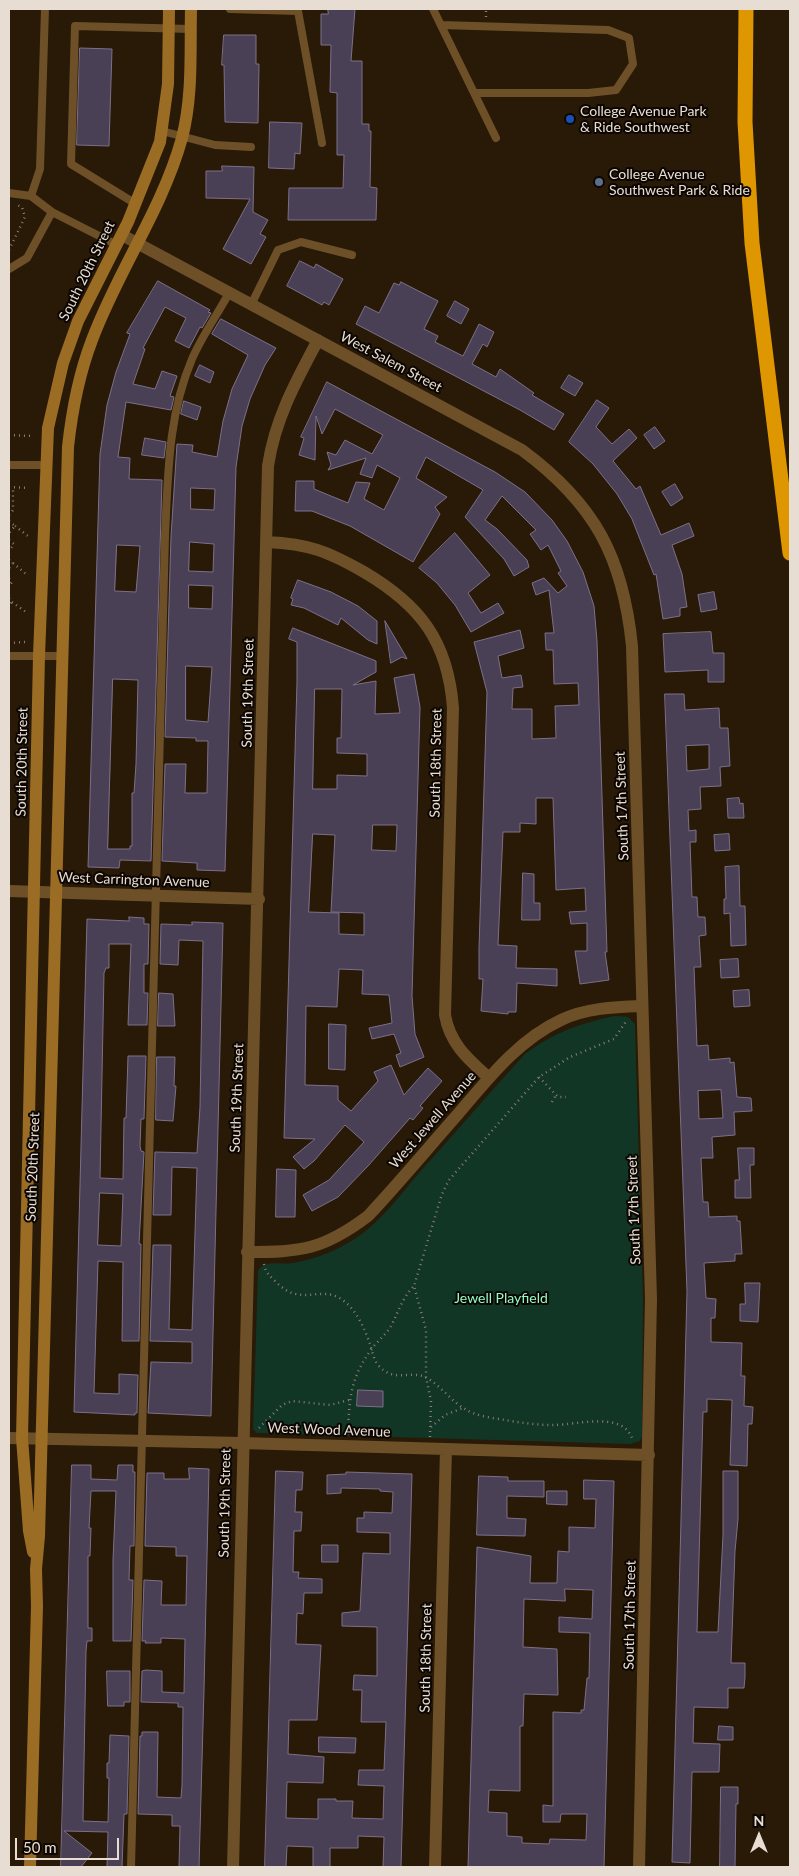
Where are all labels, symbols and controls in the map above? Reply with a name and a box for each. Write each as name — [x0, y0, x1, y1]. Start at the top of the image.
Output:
place label: College Avenue Park & Ride Southwest — [580, 103, 707, 136]
marker: College Avenue Park & Ride Southwest — [564, 113, 576, 125]
place label: College Avenue Southwest Park & Ride — [609, 166, 750, 198]
marker: College Avenue Southwest Park & Ride — [593, 176, 605, 188]
street label: South 20th Street — [56, 218, 118, 324]
street label: West Salem Street — [337, 328, 445, 396]
street label: South 19th Street — [239, 638, 257, 748]
street label: South 20th Street — [13, 707, 31, 817]
street label: South 18th Street — [427, 708, 445, 818]
street label: South 17th Street — [612, 751, 632, 861]
street label: West Carrington Avenue — [58, 869, 210, 891]
street label: South 19th Street — [227, 1043, 247, 1153]
street label: West Jewell Avenue — [386, 1068, 480, 1172]
street label: South 20th Street — [23, 1112, 43, 1222]
street label: South 17th Street — [624, 1155, 644, 1265]
park label: Jewell Playfield — [454, 1290, 548, 1306]
street label: West Wood Avenue — [267, 1419, 391, 1441]
street label: South 19th Street — [216, 1448, 234, 1558]
street label: South 17th Street — [621, 1560, 639, 1670]
street label: South 18th Street — [417, 1603, 435, 1713]
north arrow — [734, 1811, 784, 1861]
text: N — [754, 1812, 764, 1829]
scale bar — [18, 1828, 121, 1860]
text: 50 m — [23, 1838, 57, 1856]

